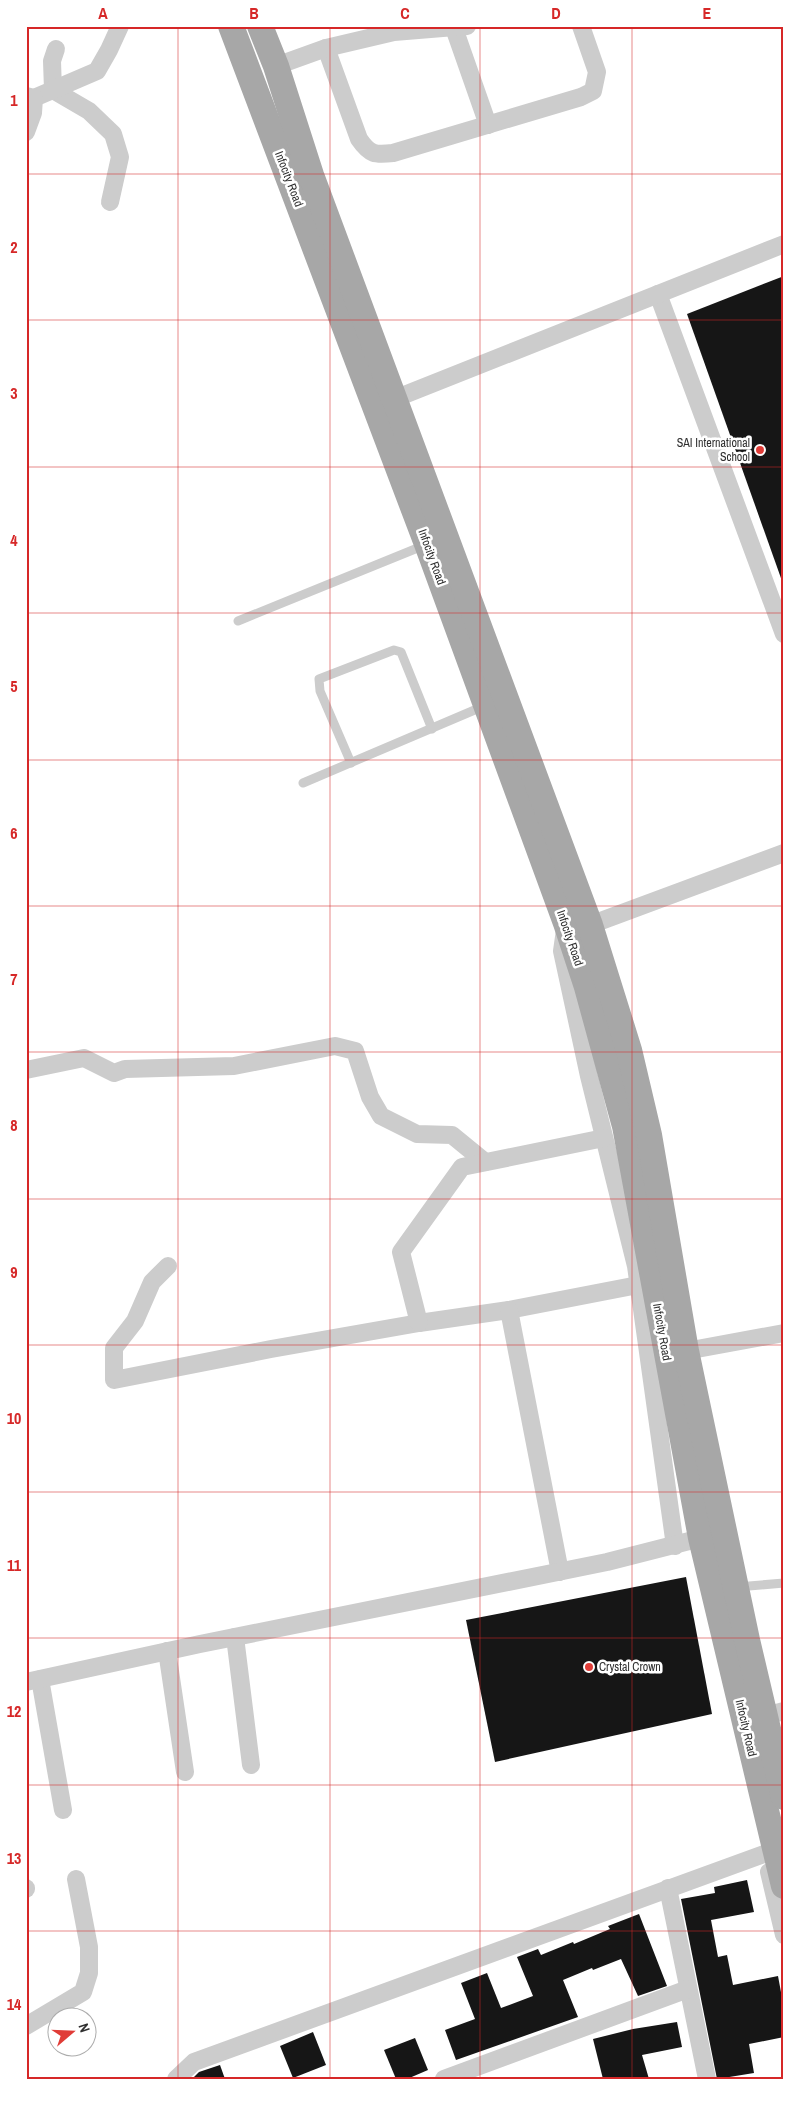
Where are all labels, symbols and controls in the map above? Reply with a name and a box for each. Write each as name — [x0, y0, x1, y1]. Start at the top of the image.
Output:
text: A — [98, 2, 108, 24]
text: B — [249, 2, 259, 24]
text: C — [400, 2, 410, 24]
text: D — [551, 2, 561, 24]
text: E — [703, 2, 712, 24]
text: 1 — [10, 89, 18, 111]
street label: Infocity Road — [271, 149, 307, 209]
text: 2 — [10, 236, 18, 258]
text: 3 — [10, 382, 18, 404]
place label: SAI International School — [677, 435, 750, 465]
marker: SAI International School — [754, 444, 766, 456]
street label: Infocity Road — [415, 527, 449, 587]
text: 4 — [10, 529, 18, 551]
text: 5 — [10, 675, 18, 697]
text: 6 — [10, 822, 18, 844]
street label: Infocity Road — [553, 908, 587, 968]
text: 7 — [10, 968, 18, 990]
text: 8 — [10, 1114, 18, 1136]
text: 9 — [10, 1261, 18, 1283]
street label: Infocity Road — [649, 1302, 675, 1362]
text: 10 — [7, 1407, 21, 1429]
text: 11 — [7, 1554, 22, 1576]
place label: Crystal Crown — [599, 1659, 661, 1675]
marker: Crystal Crown — [583, 1661, 595, 1673]
street label: Infocity Road — [732, 1698, 760, 1758]
text: 12 — [7, 1700, 21, 1722]
text: 13 — [7, 1847, 21, 1869]
text: 14 — [7, 1993, 22, 2015]
north arrow — [48, 2008, 98, 2058]
text: N — [74, 2021, 94, 2035]

